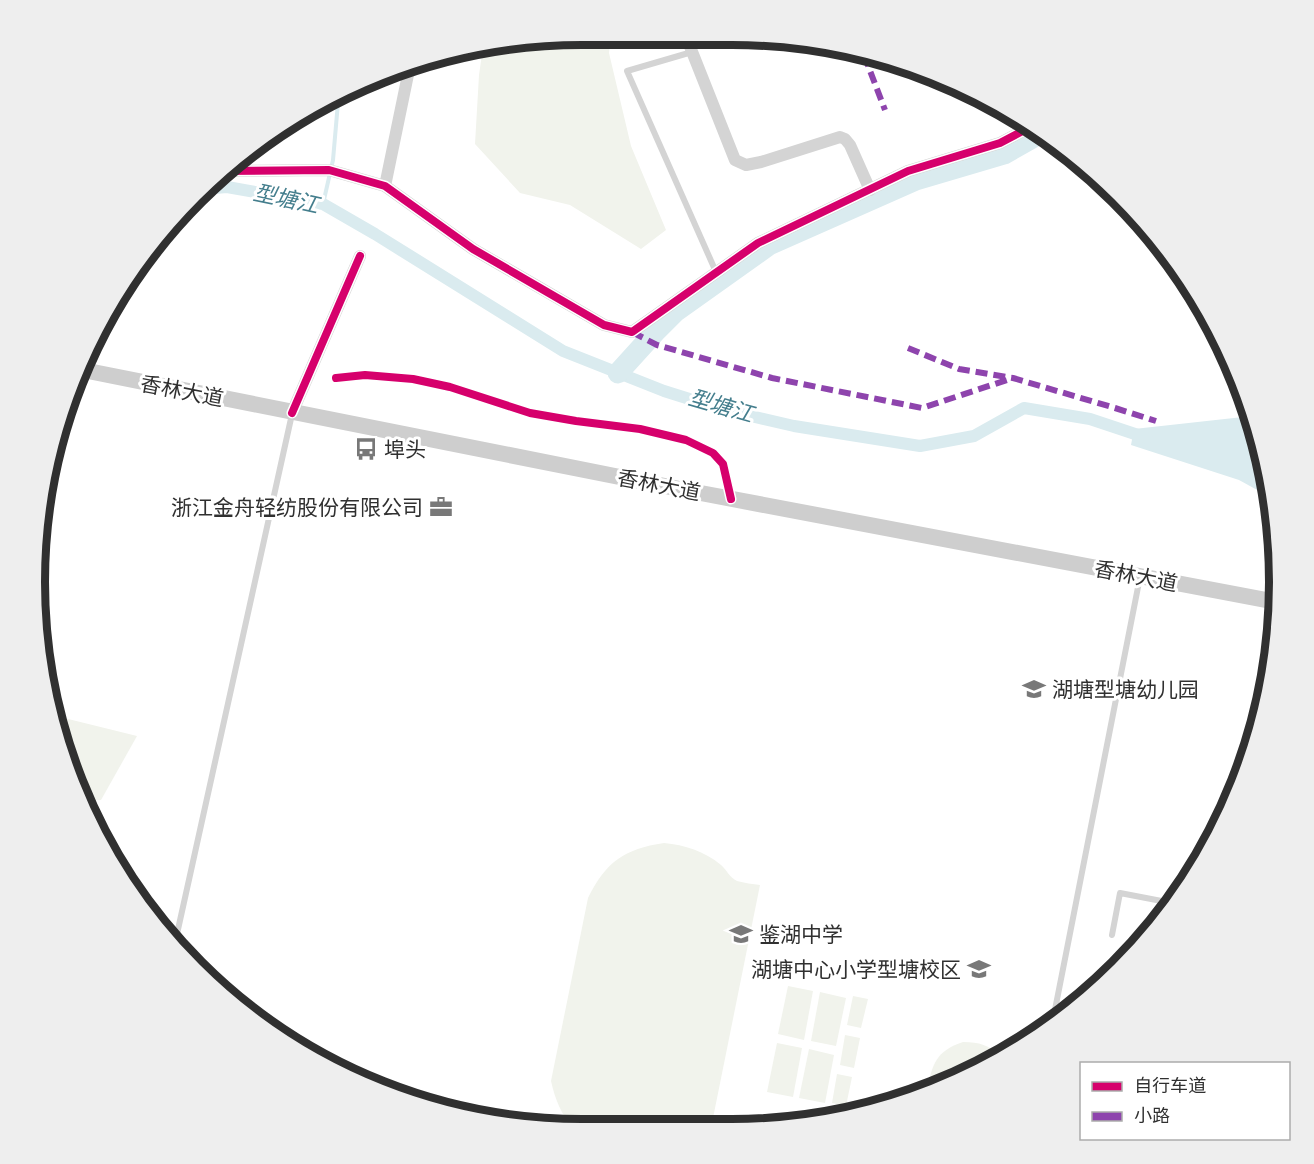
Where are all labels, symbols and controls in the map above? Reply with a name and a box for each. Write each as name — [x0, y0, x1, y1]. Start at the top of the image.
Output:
water label: 型塘江 — [251, 180, 323, 219]
street label: 香林大道 — [139, 372, 225, 410]
water label: 型塘江 — [686, 385, 758, 428]
bus stop icon: 埠头 — [353, 436, 379, 462]
place label: 埠头 — [384, 438, 426, 461]
street label: 香林大道 — [616, 466, 702, 504]
office icon: 浙江金舟轻纺股份有限公司 — [428, 494, 454, 520]
place label: 浙江金舟轻纺股份有限公司 — [171, 496, 423, 519]
street label: 香林大道 — [1093, 557, 1179, 595]
school or university icon: 湖塘型塘幼儿园 — [1021, 676, 1047, 702]
place label: 湖塘型塘幼儿园 — [1052, 678, 1199, 701]
school or university icon: 鉴湖中学 — [728, 921, 754, 947]
place label: 鉴湖中学 — [759, 923, 843, 946]
school or university icon: 湖塘中心小学型塘校区 — [966, 956, 992, 982]
place label: 湖塘中心小学型塘校区 — [751, 958, 961, 981]
legend — [1080, 1062, 1290, 1140]
text: 自行车道 — [1134, 1076, 1206, 1096]
text: 小路 — [1134, 1106, 1170, 1126]

